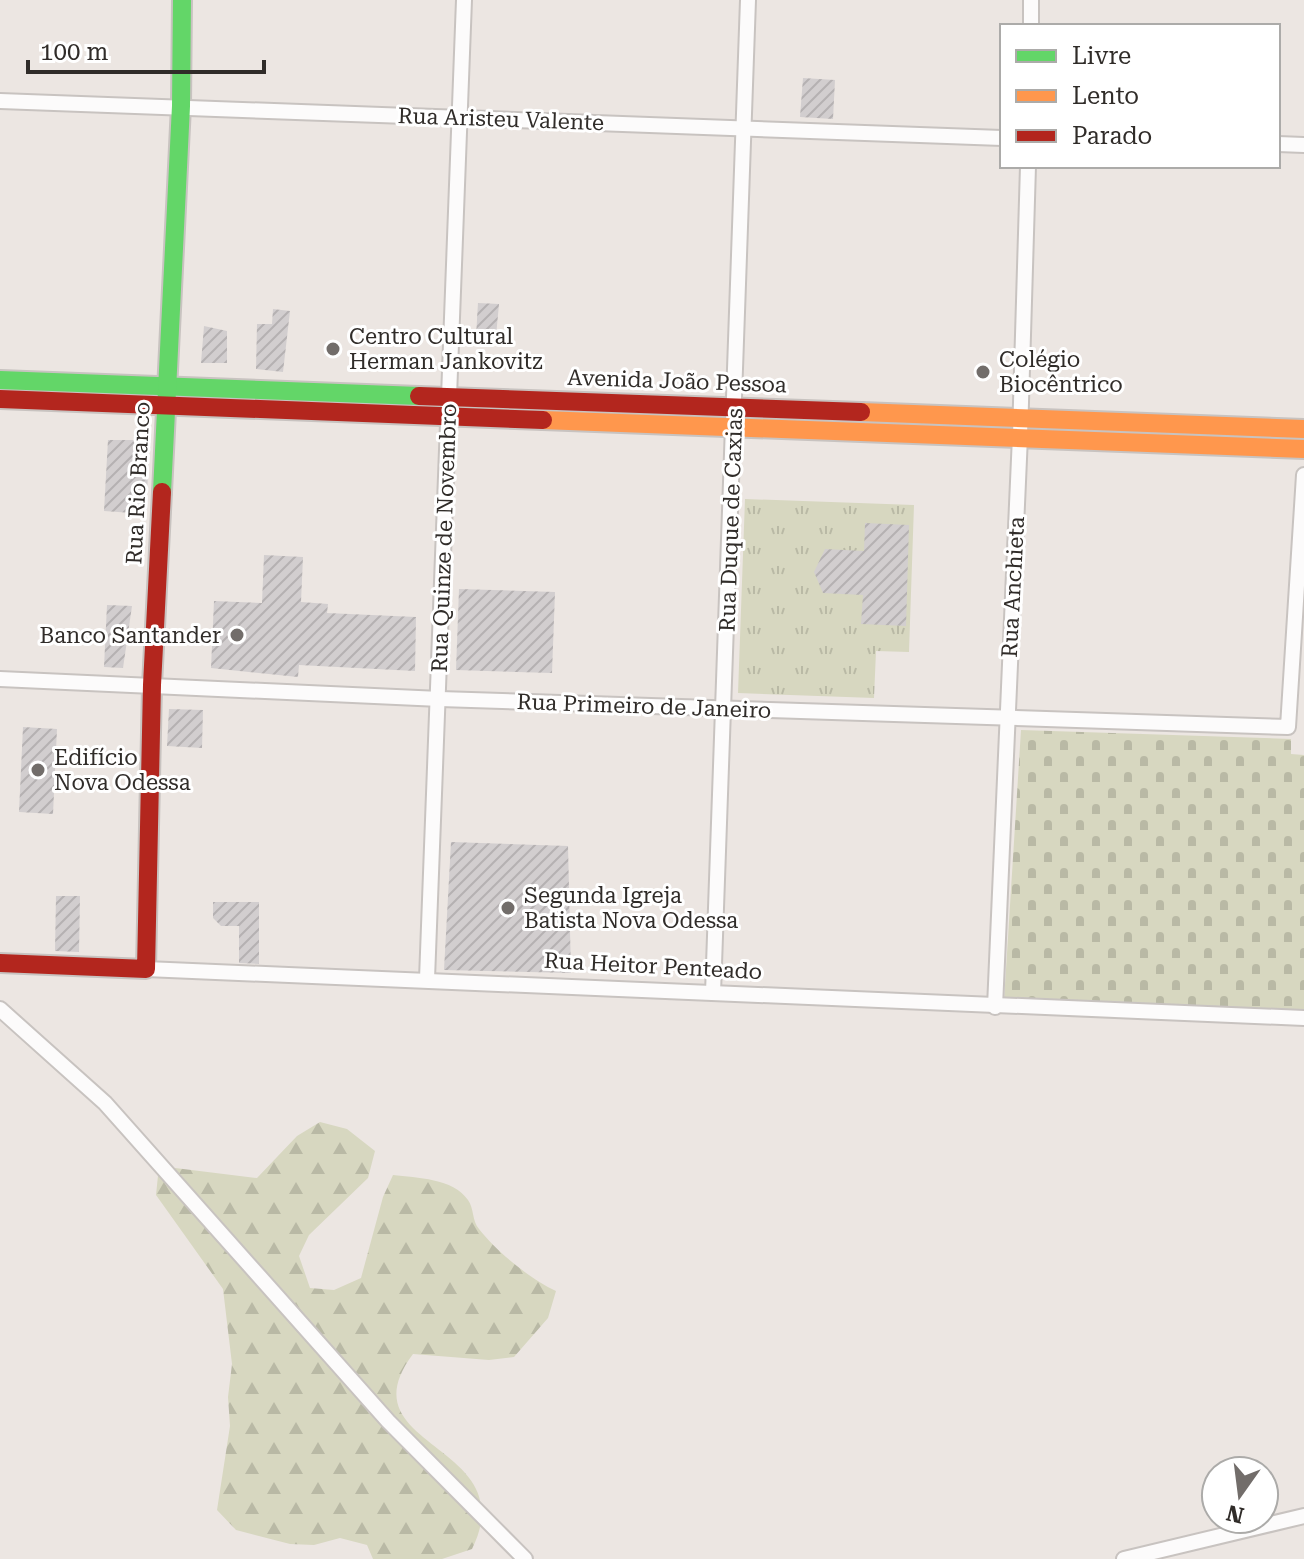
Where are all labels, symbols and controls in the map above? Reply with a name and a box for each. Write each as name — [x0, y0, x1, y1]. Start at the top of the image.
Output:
scale bar — [28, 24, 264, 74]
legend — [1000, 24, 1280, 168]
text: 100 m — [40, 38, 108, 66]
text: Livre — [1072, 42, 1131, 70]
text: Lento — [1072, 82, 1139, 110]
street label: Rua Aristeu Valente — [397, 103, 605, 135]
text: Parado — [1072, 122, 1152, 150]
place label: Centro Cultural Herman Jankovitz — [349, 324, 543, 374]
marker: Centro Cultural Herman Jankovitz — [324, 340, 342, 358]
place label: Colégio Biocêntrico — [999, 347, 1123, 397]
marker: Colégio Biocêntrico — [974, 363, 992, 381]
street label: Avenida João Pessoa — [567, 365, 787, 397]
street label: Rua Rio Branco — [121, 401, 155, 565]
street label: Rua Quinze de Novembro — [427, 403, 461, 673]
street label: Rua Duque de Caxias — [715, 408, 747, 632]
street label: Rua Anchieta — [997, 516, 1029, 658]
place label: Banco Santander — [40, 623, 221, 648]
marker: Banco Santander — [228, 626, 246, 644]
street label: Rua Primeiro de Janeiro — [516, 689, 772, 723]
place label: Edifício Nova Odessa — [54, 745, 191, 795]
marker: Edifício Nova Odessa — [29, 761, 47, 779]
place label: Segunda Igreja Batista Nova Odessa — [524, 883, 738, 933]
marker: Segunda Igreja Batista Nova Odessa — [499, 899, 517, 917]
street label: Rua Heitor Penteado — [543, 948, 763, 984]
north arrow — [1200, 1455, 1280, 1535]
text: N — [1224, 1500, 1247, 1528]

